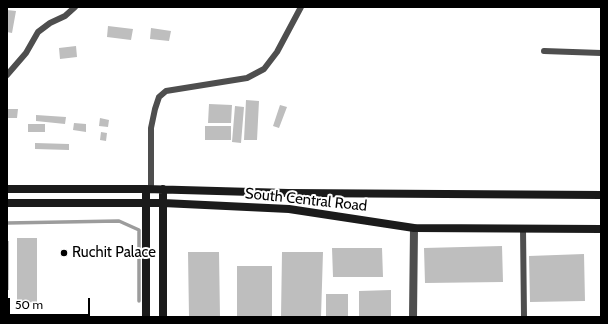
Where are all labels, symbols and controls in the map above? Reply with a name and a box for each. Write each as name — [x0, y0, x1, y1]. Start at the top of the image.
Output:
street label: South Central Road — [244, 185, 368, 215]
place label: Ruchit Palace — [72, 244, 156, 262]
marker: Ruchit Palace — [59, 248, 69, 258]
scale bar — [10, 290, 92, 316]
text: 50 m — [15, 297, 43, 312]

